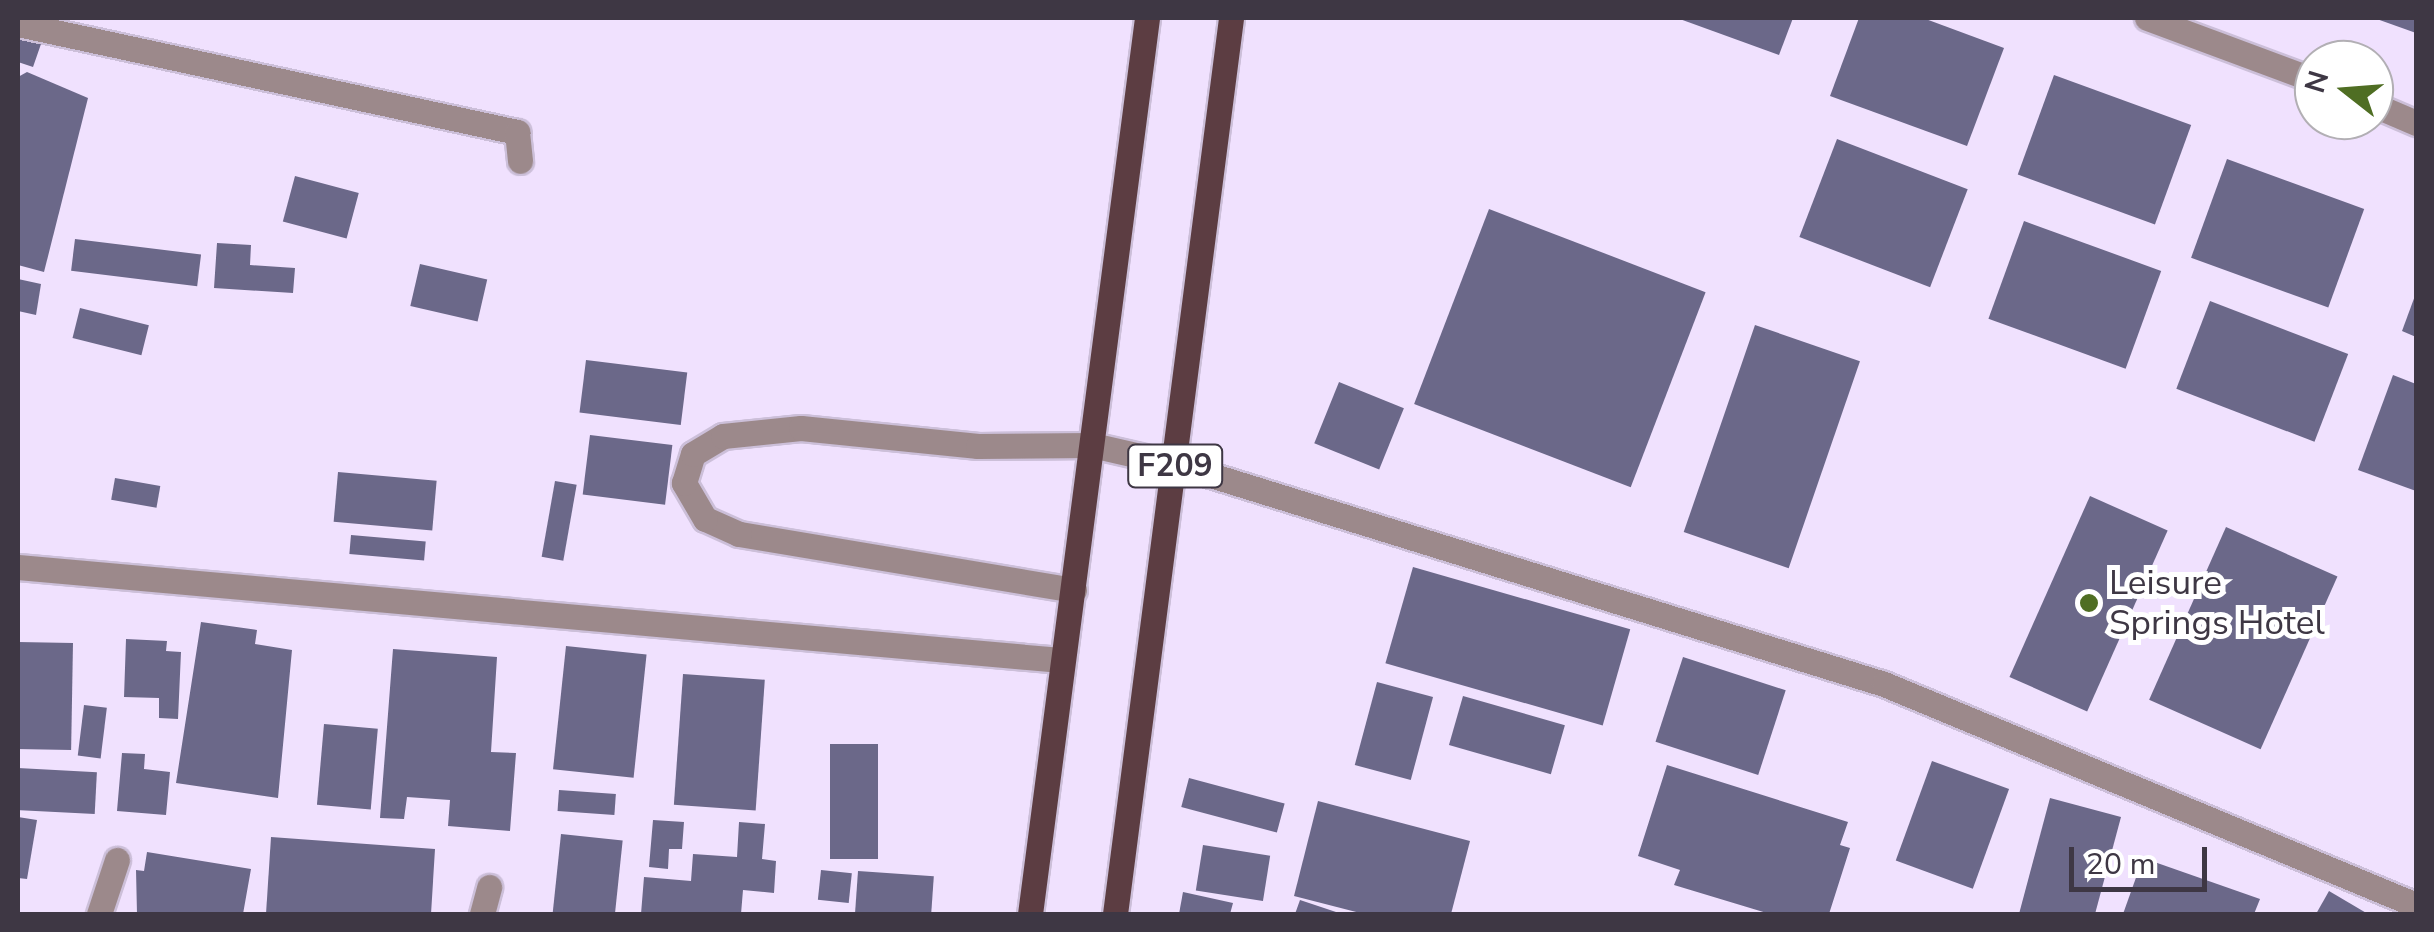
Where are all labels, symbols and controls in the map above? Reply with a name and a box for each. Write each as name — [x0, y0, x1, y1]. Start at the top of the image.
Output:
north arrow — [2294, 40, 2394, 140]
text: N — [2296, 66, 2338, 97]
road number: F209 — [1125, 439, 1225, 493]
place label: Leisure Springs Hotel — [2109, 562, 2325, 644]
marker: Leisure Springs Hotel — [2078, 592, 2100, 614]
scale bar — [2074, 827, 2212, 889]
text: 20 m — [2086, 844, 2155, 885]

